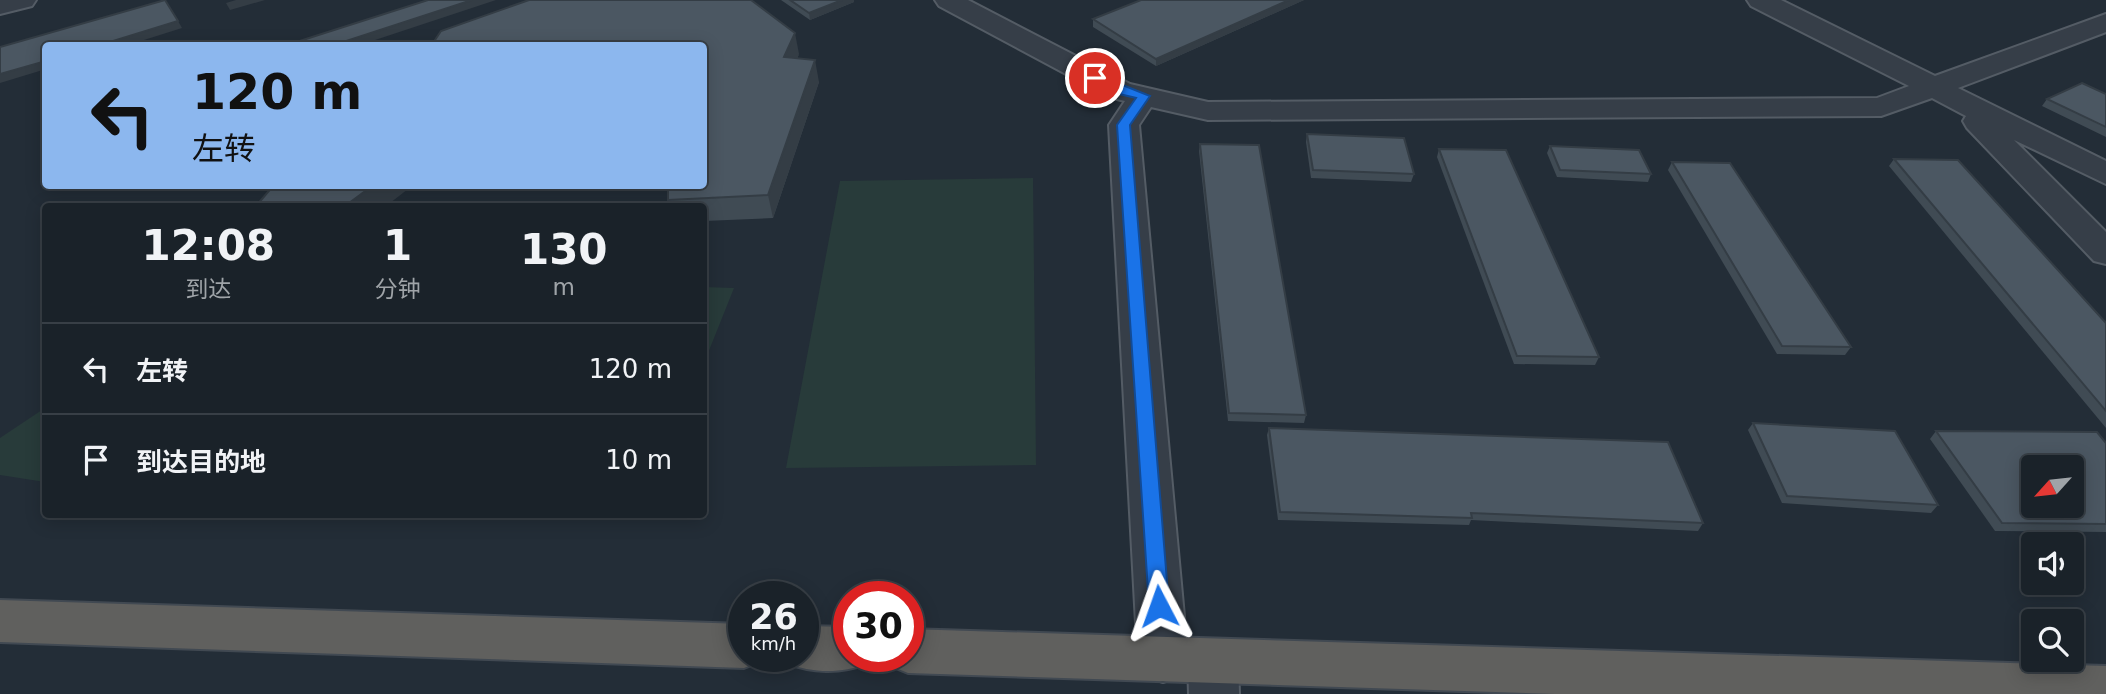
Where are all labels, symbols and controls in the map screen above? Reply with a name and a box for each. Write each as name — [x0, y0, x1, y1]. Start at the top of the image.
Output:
pin — [1065, 48, 1125, 108]
icon: arrive — [1076, 59, 1114, 97]
text: 120 m — [192, 64, 362, 121]
icon: left — [77, 70, 168, 161]
text: 左转 — [192, 130, 256, 168]
text: 12:08 — [141, 221, 275, 270]
text: 1 — [383, 221, 412, 270]
text: 130 — [520, 225, 608, 274]
text: m — [553, 274, 575, 300]
text: 到达 — [185, 276, 231, 302]
text: 分钟 — [375, 276, 421, 302]
icon: left — [77, 350, 115, 388]
text: 120 m — [589, 354, 672, 384]
text: 左转 — [136, 356, 188, 386]
icon: arrive — [77, 441, 115, 479]
text: 10 m — [605, 445, 672, 475]
text: 到达目的地 — [136, 447, 266, 477]
north arrow — [2021, 455, 2084, 518]
map controls — [2021, 455, 2084, 672]
button: sound — [2021, 532, 2084, 595]
position arrow — [1122, 569, 1196, 643]
speed limit sign: 30 — [833, 581, 924, 672]
text: 26 — [749, 597, 798, 637]
button: search — [2021, 609, 2084, 672]
text: km/h — [751, 633, 796, 654]

